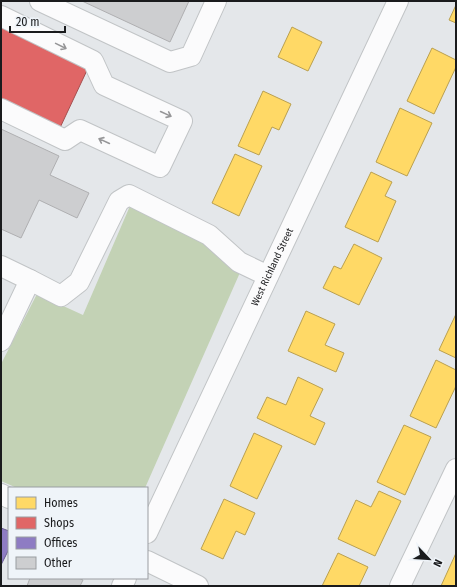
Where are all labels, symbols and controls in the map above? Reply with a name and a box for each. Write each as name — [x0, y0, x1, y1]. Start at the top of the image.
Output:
scale bar — [10, 8, 65, 34]
text: 20 m — [16, 15, 40, 29]
one-way arrow — [55, 42, 67, 50]
one-way arrow — [160, 111, 172, 118]
one-way arrow — [99, 137, 111, 144]
street label: West Richland Street — [249, 225, 296, 308]
legend — [8, 487, 148, 579]
text: Homes — [44, 496, 78, 510]
text: Shops — [44, 516, 74, 530]
text: Offices — [44, 536, 77, 550]
north arrow — [409, 539, 449, 579]
text: Other — [44, 556, 73, 570]
text: N — [430, 557, 445, 569]

